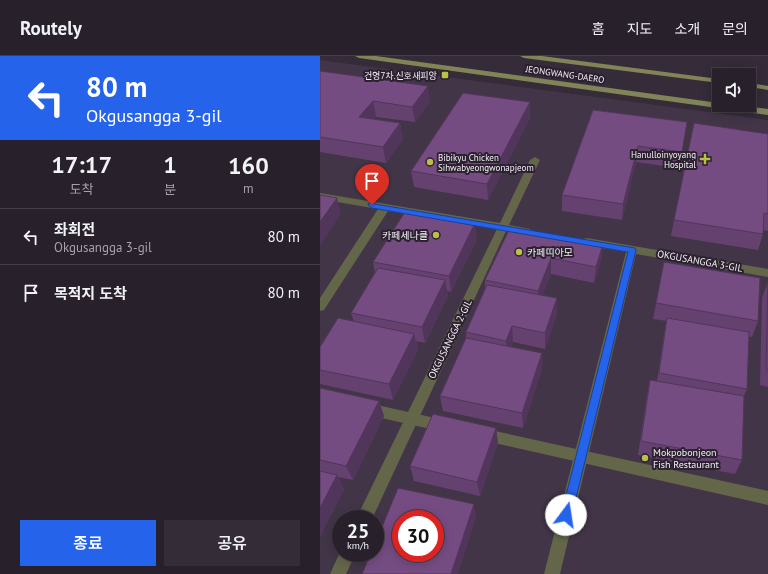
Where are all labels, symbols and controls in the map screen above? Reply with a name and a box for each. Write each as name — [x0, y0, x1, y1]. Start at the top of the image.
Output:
text: Routely — [20, 16, 82, 40]
text: 홈 — [592, 20, 605, 38]
text: 지도 — [627, 20, 652, 38]
text: 소개 — [674, 20, 700, 38]
text: 문의 — [722, 20, 748, 38]
street label: JEONGWANG-DAERO — [524, 63, 605, 85]
text: 80 m — [86, 68, 147, 105]
map controls — [712, 68, 756, 112]
button: sound — [712, 68, 756, 112]
place label: 건영7차.신호새피앙 — [364, 70, 437, 81]
marker: 건영7차.신호새피앙 — [440, 70, 450, 80]
icon: left — [20, 72, 72, 124]
text: Okgusangga 3-gil — [86, 104, 222, 127]
text: 17:17 — [51, 149, 112, 180]
text: 1 — [163, 149, 177, 180]
place label: Hanulloinyoyang Hospital — [631, 149, 696, 170]
text: 160 — [228, 150, 269, 181]
place label: Bibikyu Chicken Sihwabyeongwonapjeom — [438, 152, 534, 173]
marker: Hanulloinyoyang Hospital — [699, 153, 711, 165]
marker: Bibikyu Chicken Sihwabyeongwonapjeom — [425, 157, 435, 167]
pin — [355, 164, 389, 205]
icon: arrive — [361, 170, 383, 192]
text: m — [243, 180, 254, 197]
text: 도착 — [70, 181, 94, 198]
text: 분 — [164, 181, 176, 198]
text: 좌회전 — [54, 220, 95, 239]
icon: left — [20, 226, 42, 248]
text: 80 m — [267, 227, 300, 246]
place label: 카페세나클 — [382, 229, 428, 242]
marker: 카페세나클 — [431, 230, 441, 240]
text: Okgusangga 3-gil — [54, 239, 152, 256]
place label: 카페띠아모 — [527, 246, 573, 259]
marker: 카페띠아모 — [514, 247, 524, 257]
street label: OKGUSANGGA 3-GIL — [656, 247, 744, 275]
icon: arrive — [20, 282, 42, 304]
text: 80 m — [267, 283, 300, 302]
text: 목적지 도착 — [54, 284, 127, 303]
street label: OKGUSANGGA 2-GIL — [425, 297, 475, 381]
place label: Mokpobonjeon Fish Restaurant — [653, 446, 720, 471]
marker: Mokpobonjeon Fish Restaurant — [640, 453, 650, 463]
position arrow — [545, 494, 587, 536]
speed limit sign: 30 — [392, 510, 444, 562]
text: 25 — [347, 518, 369, 544]
button: 종료 — [20, 520, 156, 566]
button: 공유 — [164, 520, 300, 566]
text: km/h — [347, 539, 369, 552]

